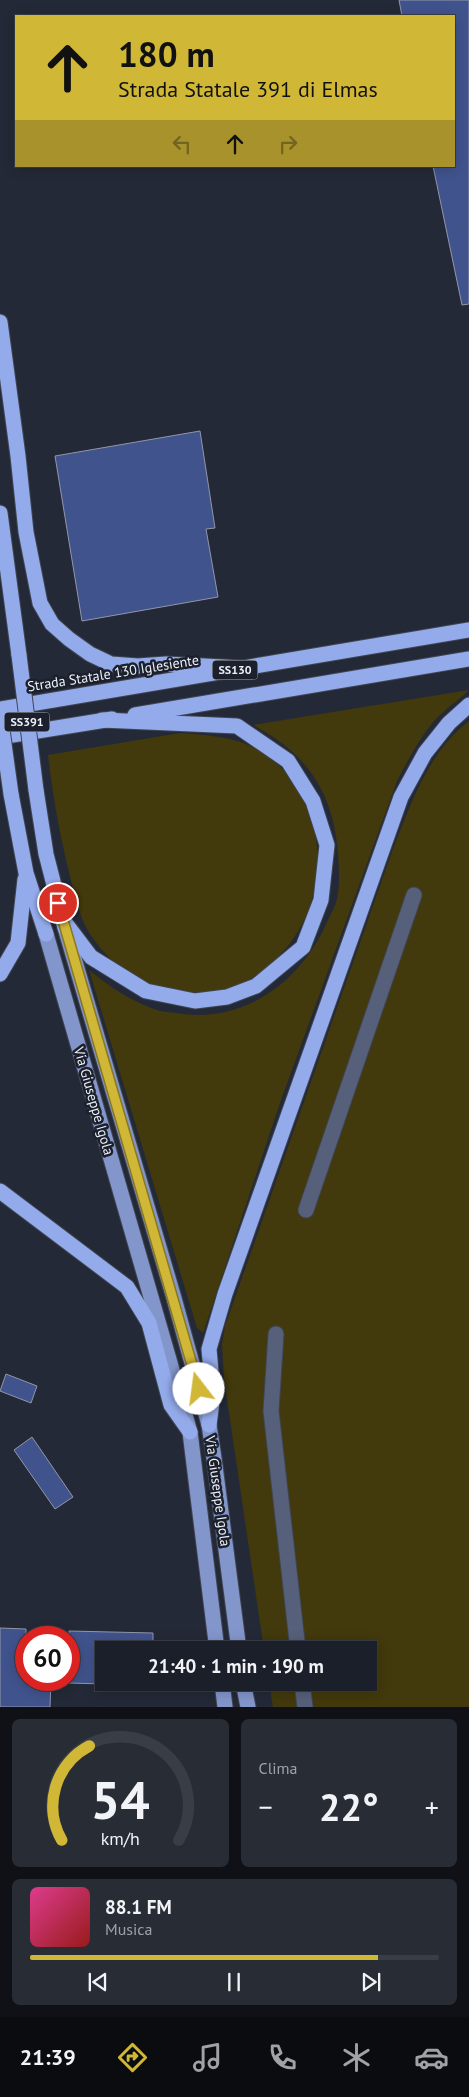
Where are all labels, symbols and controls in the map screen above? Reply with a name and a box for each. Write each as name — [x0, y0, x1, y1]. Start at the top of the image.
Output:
text: 180 m — [118, 31, 215, 77]
icon: ahead — [35, 35, 100, 100]
text: Strada Statale 391 di Elmas — [118, 75, 378, 103]
icon: left — [168, 130, 196, 158]
icon: ahead — [221, 130, 249, 158]
icon: right — [274, 130, 302, 158]
street label: Strada Statale 130 Iglesiente — [26, 651, 200, 695]
road number: SS130 — [212, 660, 258, 680]
road number: SS391 — [5, 712, 50, 732]
pin — [37, 882, 79, 924]
icon: arrive — [44, 889, 72, 917]
street label: Via Giuseppe Igola — [70, 1044, 118, 1157]
position arrow — [172, 1362, 224, 1414]
street label: Via Giuseppe Igola — [201, 1434, 235, 1547]
speed limit sign: 60 — [15, 1626, 80, 1691]
text: 21:40 · 1 min · 190 m — [148, 1654, 324, 1678]
text: Clima — [259, 1758, 298, 1778]
text: 54 — [91, 1766, 150, 1833]
text: 22° — [319, 1782, 379, 1831]
text: − — [259, 1788, 273, 1825]
text: + — [425, 1788, 439, 1825]
text: km/h — [101, 1827, 140, 1850]
text: 88.1 FM — [105, 1895, 172, 1919]
text: Musica — [105, 1919, 152, 1939]
icon: previous — [84, 1968, 112, 1996]
icon: pause — [220, 1968, 248, 1996]
icon: next — [357, 1968, 385, 1996]
icon: directions — [115, 2040, 150, 2075]
icon: music — [190, 2040, 225, 2075]
icon: phone — [265, 2040, 300, 2075]
icon: climate — [339, 2040, 374, 2075]
icon: car — [414, 2040, 449, 2075]
text: 21:39 — [20, 2043, 76, 2071]

